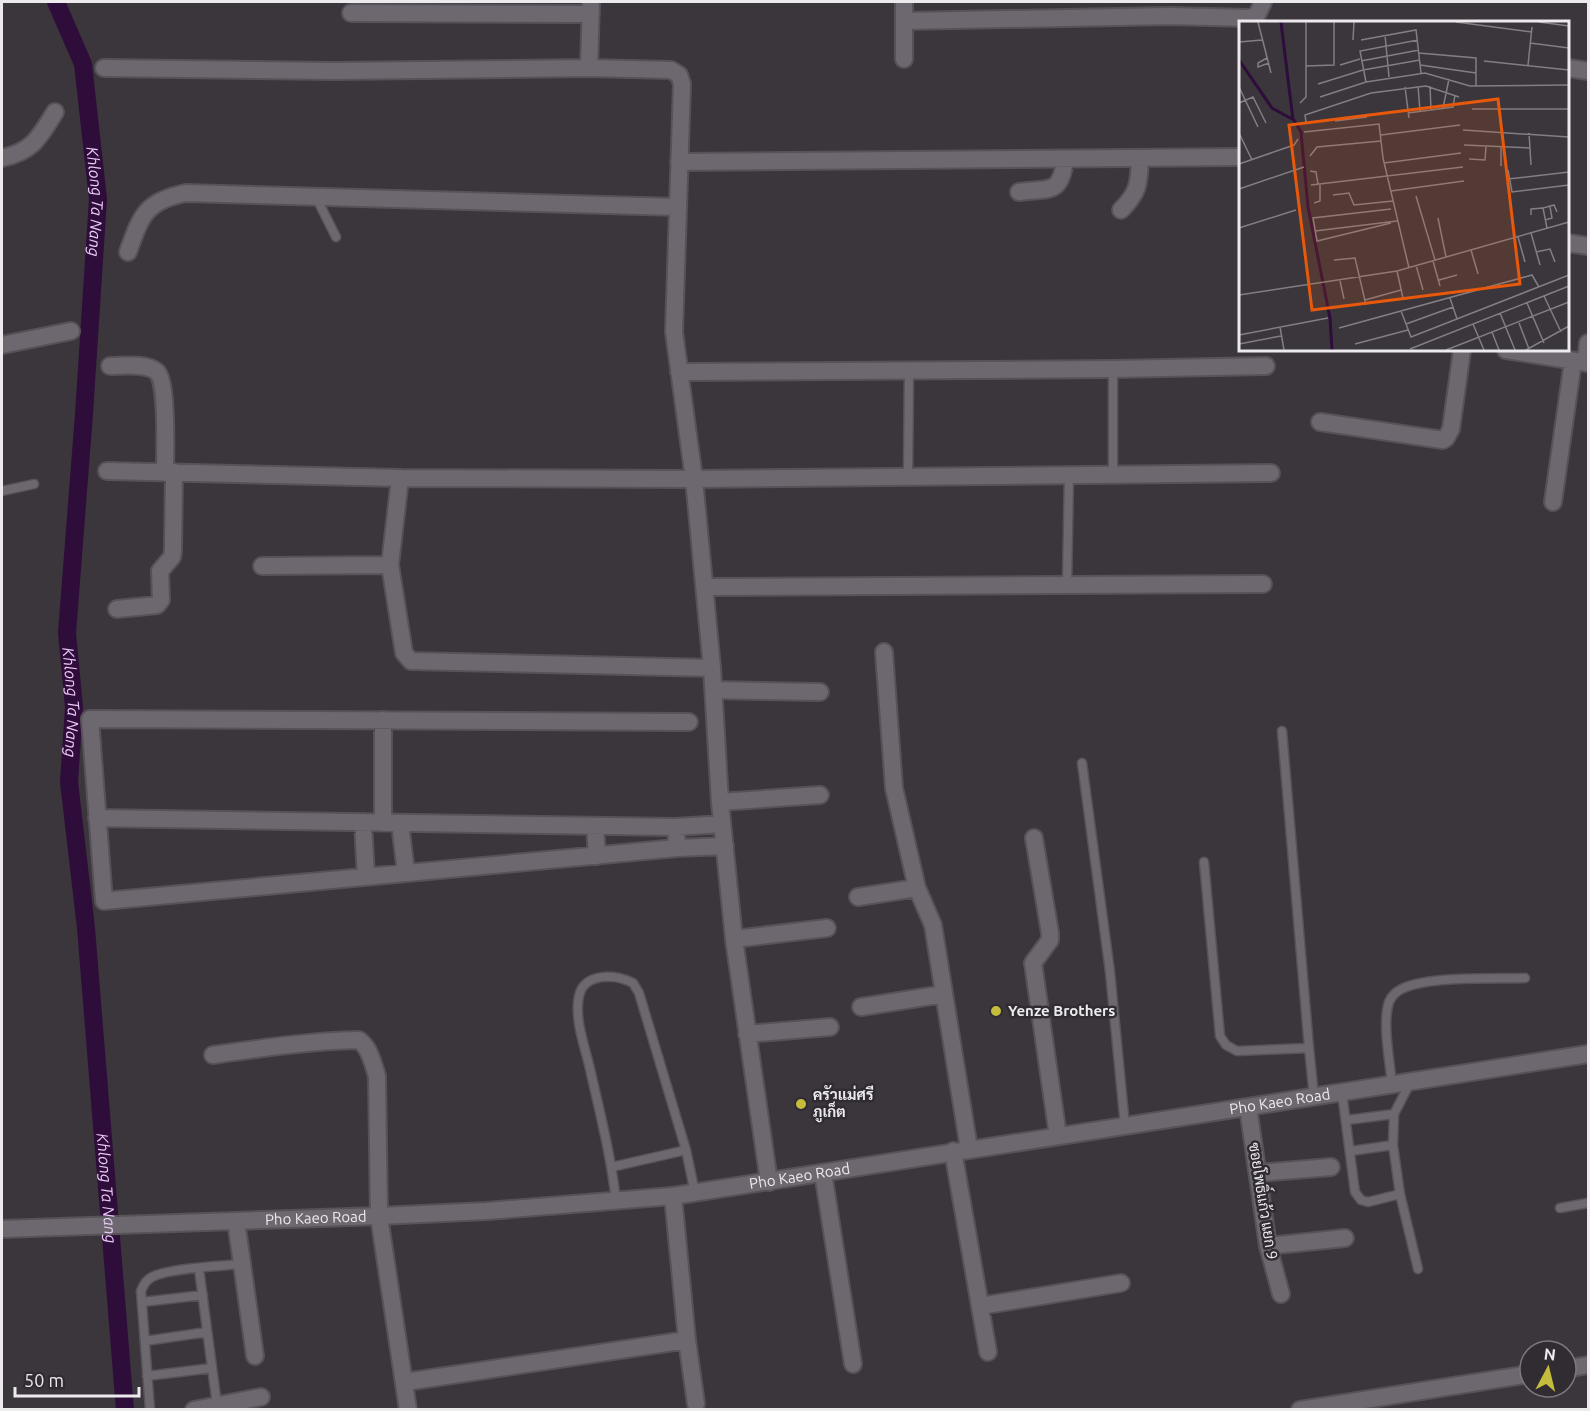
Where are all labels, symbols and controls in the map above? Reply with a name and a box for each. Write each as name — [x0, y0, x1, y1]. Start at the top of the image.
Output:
inset map — [1239, 21, 1569, 351]
water label: Khlong Ta Nang — [83, 146, 107, 258]
water label: Khlong Ta Nang — [59, 646, 83, 758]
place label: Yenze Brothers — [1008, 1002, 1115, 1019]
marker: Yenze Brothers — [989, 1004, 1003, 1018]
place label: ครัวแม่ศรี ภูเก็ต — [813, 1085, 874, 1123]
street label: Pho Kaeo Road — [1228, 1085, 1331, 1118]
marker: ครัวแม่ศรี ภูเก็ต — [794, 1097, 808, 1111]
water label: Khlong Ta Nang — [94, 1132, 120, 1244]
street label: ซอยโพธิ์เเก้ว แยก 9 — [1246, 1140, 1287, 1261]
street label: Pho Kaeo Road — [748, 1160, 851, 1192]
street label: Pho Kaeo Road — [265, 1207, 367, 1228]
north arrow — [1518, 1339, 1578, 1399]
text: N — [1543, 1344, 1557, 1364]
scale bar — [15, 1360, 140, 1398]
text: 50 m — [24, 1370, 64, 1390]

